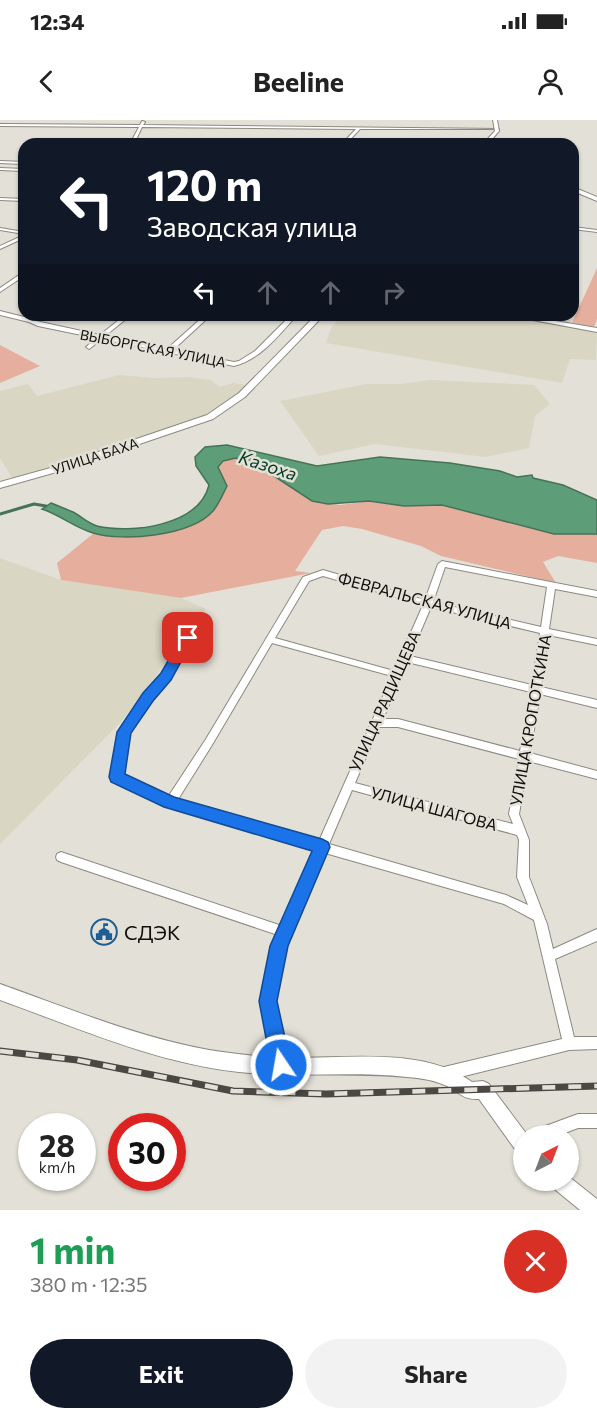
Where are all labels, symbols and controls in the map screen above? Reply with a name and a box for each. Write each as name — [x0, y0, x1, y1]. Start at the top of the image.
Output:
text: 12:34 — [30, 8, 85, 35]
icon: back — [30, 65, 63, 98]
text: Beeline — [253, 65, 344, 98]
icon: person — [534, 65, 567, 98]
text: 120 m — [147, 158, 262, 210]
icon: left — [48, 162, 126, 240]
text: Заводская улица — [147, 210, 358, 243]
icon: left — [188, 276, 221, 309]
icon: ahead — [251, 276, 284, 309]
icon: ahead — [314, 276, 347, 309]
icon: right — [377, 276, 410, 309]
street label: ВЫБОРГСКАЯ УЛИЦА — [79, 326, 228, 371]
street label: УЛИЦА БАХА — [50, 434, 141, 478]
water label: Казоха — [236, 445, 300, 485]
street label: ФЕВРАЛЬСКАЯ УЛИЦА — [336, 568, 514, 632]
pin — [162, 612, 213, 663]
icon: arrive — [171, 621, 204, 654]
street label: УЛИЦА РАДИЩЕВА — [344, 627, 424, 775]
street label: УЛИЦА КРОПОТКИНА — [506, 633, 554, 807]
street label: УЛИЦА ШАГОВА — [369, 782, 499, 834]
public building icon: СДЭК — [89, 917, 119, 947]
place label: СДЭК — [124, 920, 181, 944]
position arrow — [249, 1033, 313, 1097]
speed limit sign: 30 — [108, 1113, 186, 1191]
north arrow — [513, 1125, 579, 1191]
map controls — [513, 1125, 579, 1191]
text: 28 — [39, 1126, 75, 1163]
text: km/h — [39, 1158, 75, 1176]
text: 1 min — [30, 1227, 115, 1271]
button: close — [504, 1230, 567, 1293]
text: 380 m · 12:35 — [30, 1272, 148, 1296]
button: Exit — [30, 1339, 293, 1408]
button: Share — [305, 1339, 567, 1408]

